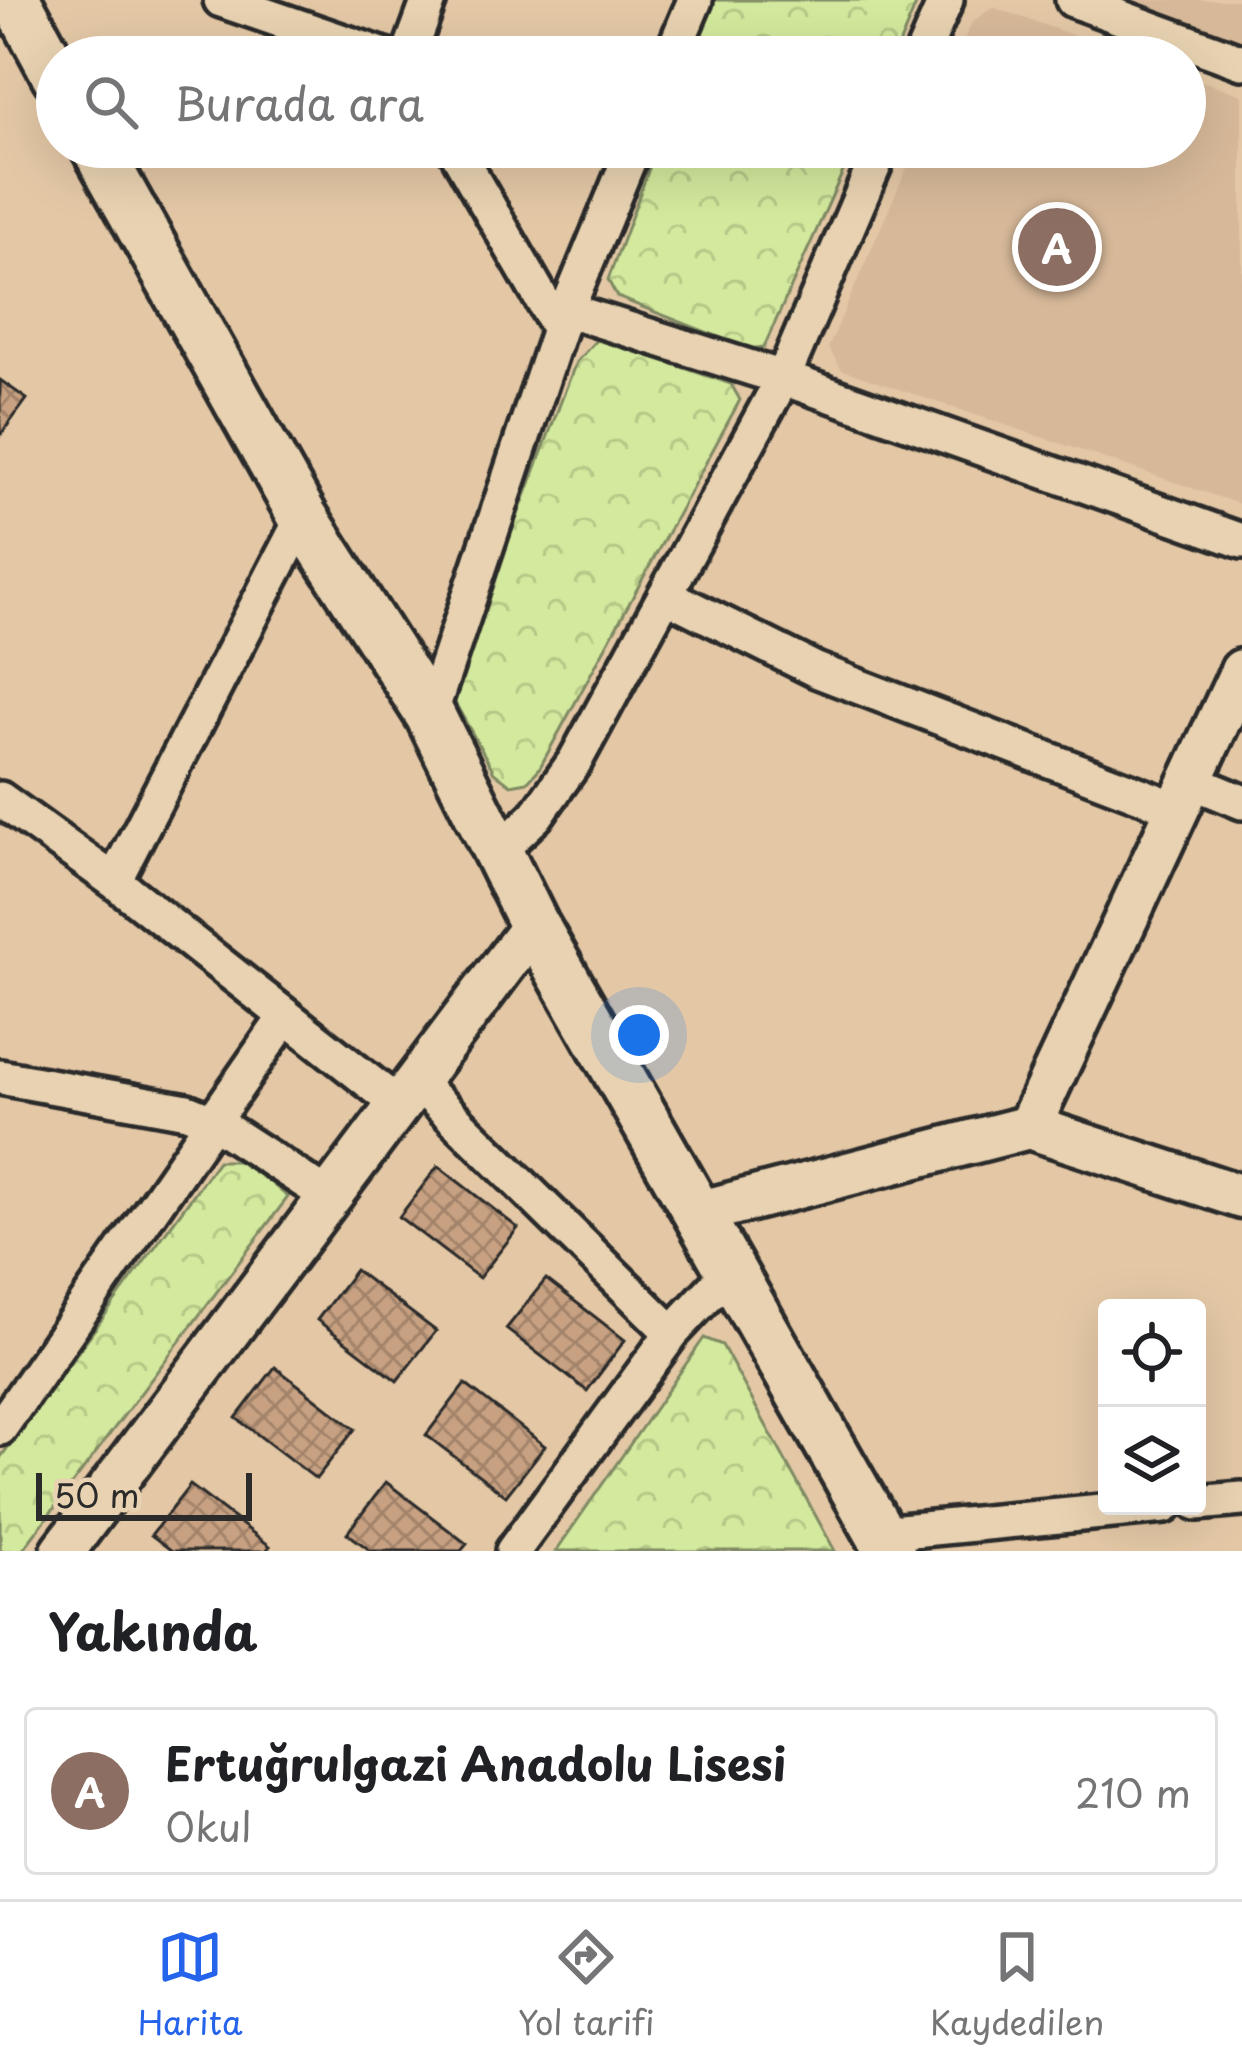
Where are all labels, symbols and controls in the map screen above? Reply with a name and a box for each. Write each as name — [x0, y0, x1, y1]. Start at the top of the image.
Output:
search box — [36, 36, 1206, 168]
text: Burada ara — [174, 68, 424, 136]
icon: search — [78, 69, 144, 135]
pin: A — [1018, 202, 1096, 292]
your location — [609, 1005, 669, 1065]
map controls — [1098, 1299, 1206, 1515]
button: locate — [1098, 1299, 1206, 1407]
button: layers — [1098, 1407, 1206, 1515]
scale bar — [36, 1467, 252, 1520]
text: 50 m — [54, 1469, 140, 1519]
text: Yakında — [48, 1591, 258, 1668]
text: Ertuğrulgazi Anadolu Lisesi — [165, 1728, 786, 1796]
text: A — [75, 1762, 105, 1821]
text: 210 m — [1075, 1762, 1191, 1821]
text: Okul — [165, 1796, 251, 1855]
tab: Harita — [138, 1924, 242, 2046]
tab: Yol tarifi — [518, 1924, 655, 2046]
tab: Kaydedilen — [930, 1924, 1104, 2046]

